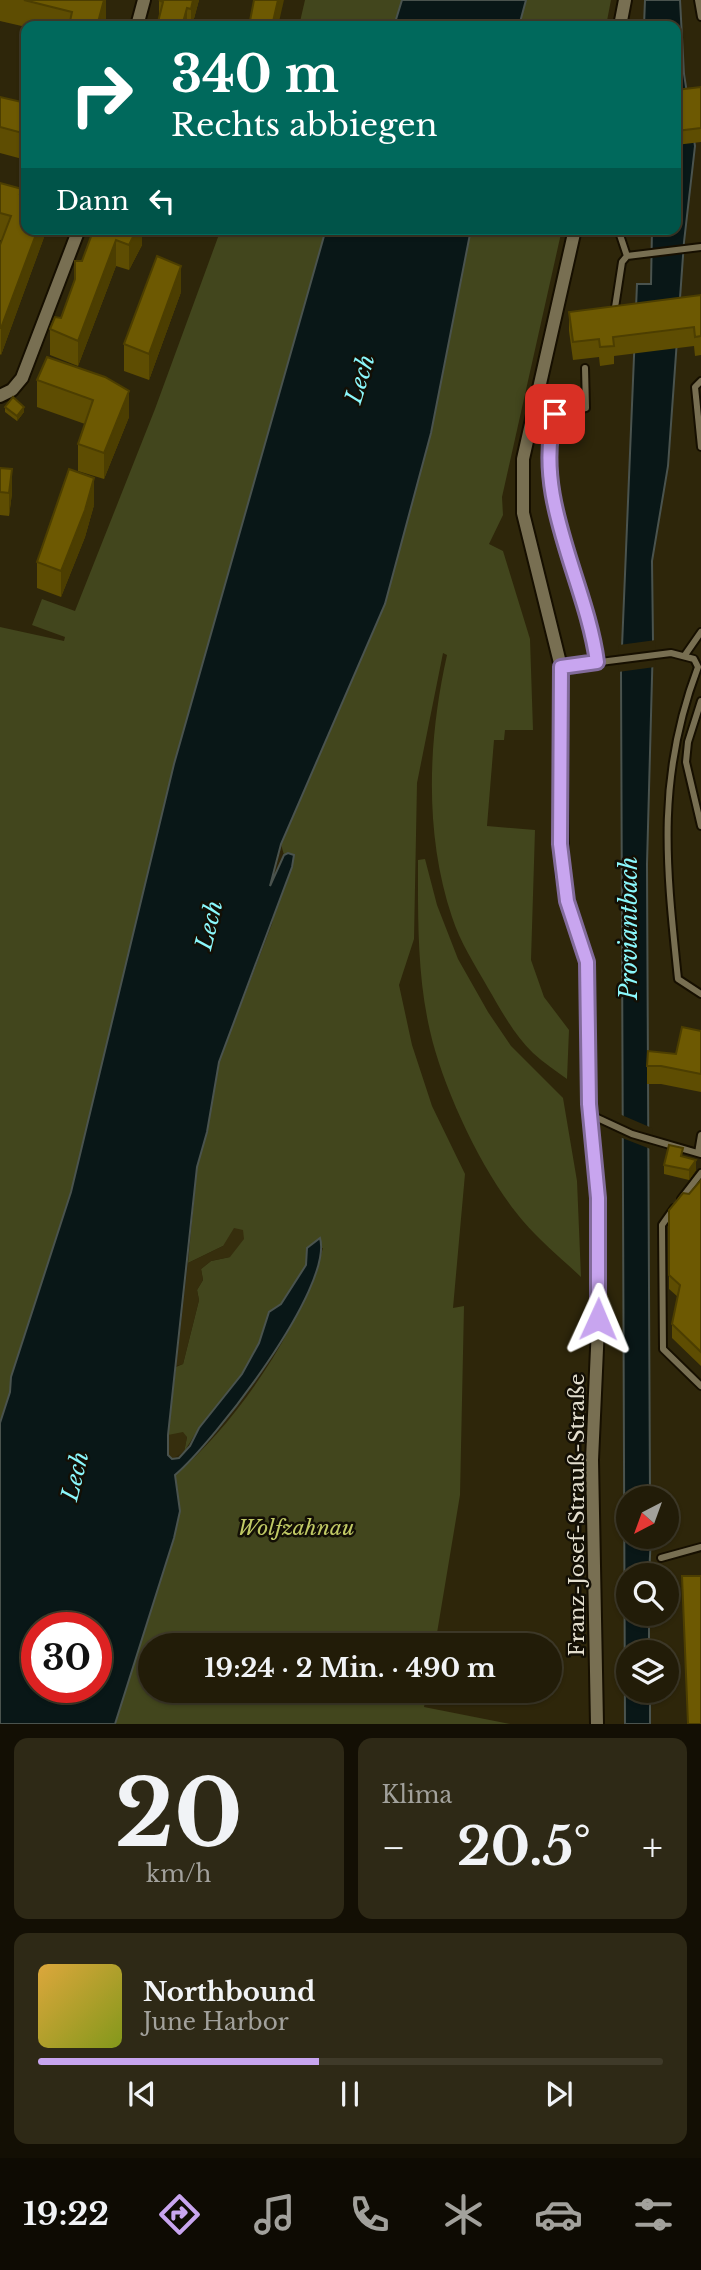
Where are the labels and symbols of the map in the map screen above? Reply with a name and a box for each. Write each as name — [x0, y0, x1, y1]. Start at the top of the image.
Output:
water label: Lech — [339, 351, 381, 408]
pin — [525, 384, 585, 444]
water label: Proviantbach — [615, 856, 643, 1001]
water label: Lech — [189, 897, 229, 954]
position arrow — [561, 1282, 635, 1356]
street label: Franz-Josef-Strauß-Straße — [564, 1374, 590, 1656]
water label: Lech — [55, 1448, 95, 1505]
north arrow — [616, 1486, 679, 1549]
park label: Wolfzahnau — [238, 1515, 354, 1541]
speed limit sign: 30 — [21, 1612, 112, 1703]

